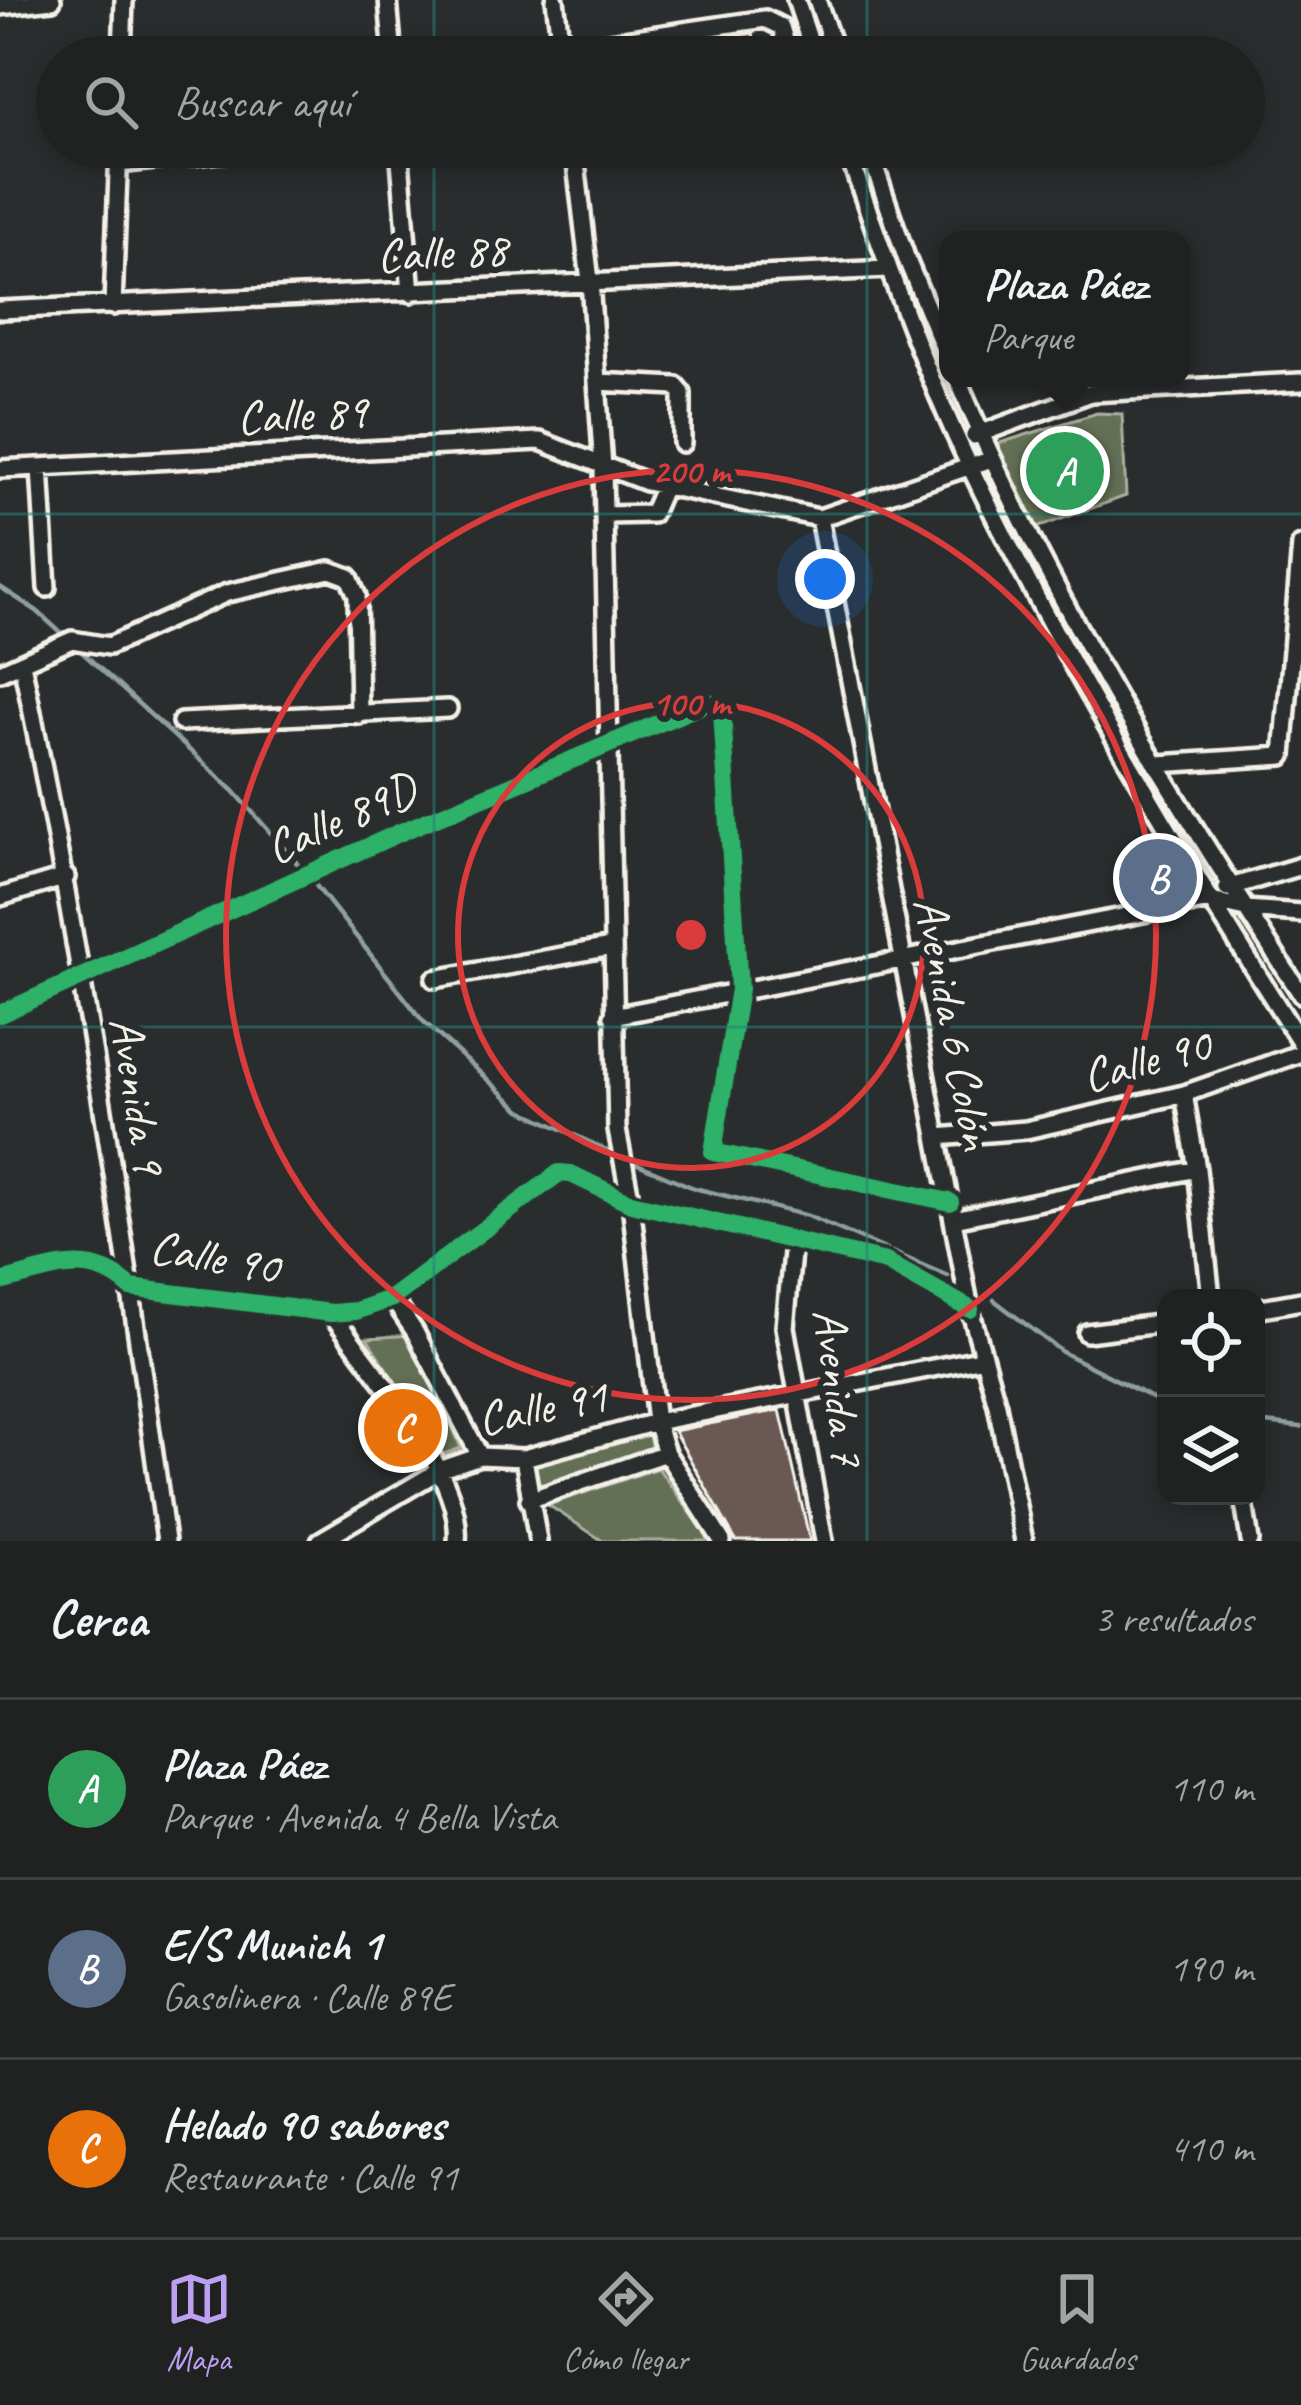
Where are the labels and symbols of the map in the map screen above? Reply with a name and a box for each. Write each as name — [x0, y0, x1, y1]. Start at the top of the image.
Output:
street label: Calle 88 — [375, 218, 513, 285]
street label: Calle 89 — [235, 380, 372, 447]
pin: A — [1026, 426, 1104, 516]
text: 200 m — [652, 448, 733, 494]
your location — [795, 549, 855, 609]
text: 100 m — [652, 680, 733, 726]
street label: Calle 89D — [256, 757, 429, 877]
pin: B — [1119, 833, 1197, 923]
street label: Avenida 6 Colón — [900, 892, 1008, 1156]
centre of rings — [670, 914, 712, 956]
street label: Avenida 9 — [96, 1013, 181, 1181]
street label: Calle 90 — [1076, 1013, 1220, 1106]
street label: Calle 90 — [145, 1216, 288, 1298]
street label: Avenida 7 — [800, 1305, 879, 1471]
street label: Calle 91 — [473, 1365, 614, 1449]
pin: C — [364, 1383, 442, 1473]

